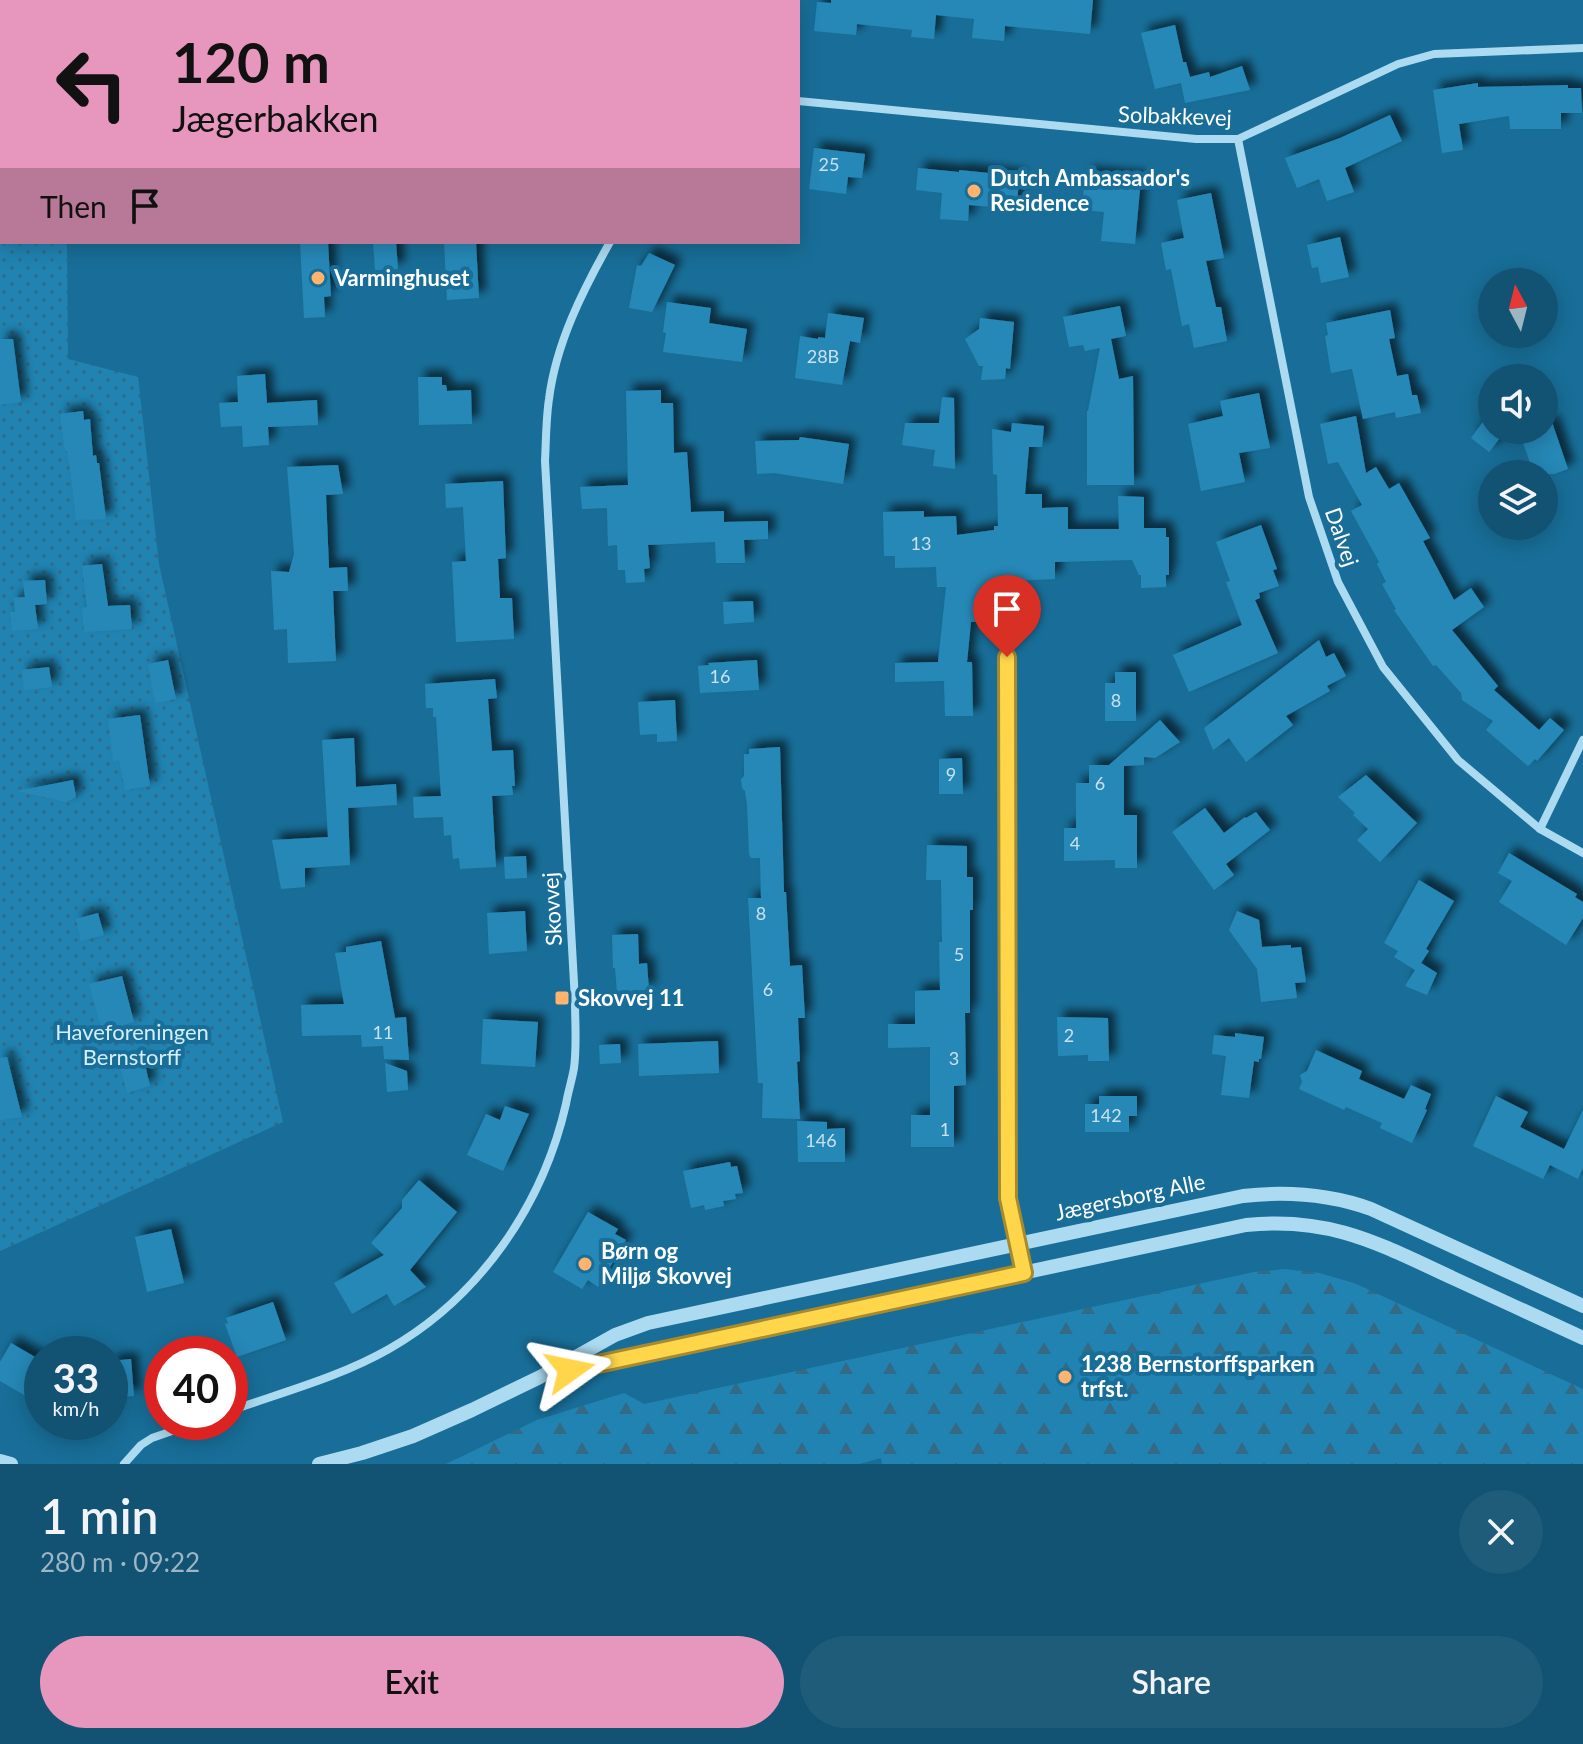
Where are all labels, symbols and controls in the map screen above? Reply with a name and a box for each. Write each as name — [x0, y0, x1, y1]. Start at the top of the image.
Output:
text: 120 m — [172, 28, 330, 95]
icon: left — [40, 32, 144, 136]
text: Jægerbakken — [172, 96, 379, 140]
street label: Solbakkevej — [1118, 100, 1232, 131]
house number: 25 — [819, 153, 839, 175]
place label: Dutch Ambassador's Residence — [990, 164, 1190, 216]
marker: Dutch Ambassador's Residence — [965, 182, 983, 200]
icon: arrive — [123, 184, 167, 228]
text: Then — [40, 188, 107, 224]
place label: Varminghuset — [333, 264, 470, 291]
north arrow — [1478, 268, 1558, 348]
map controls — [1478, 268, 1558, 540]
marker: Varminghuset — [309, 269, 327, 287]
house number: 28B — [807, 345, 839, 367]
button: sound — [1478, 364, 1558, 444]
button: layers — [1478, 460, 1558, 540]
street label: Dalvej — [1320, 504, 1365, 570]
house number: 13 — [911, 532, 931, 554]
pin — [973, 575, 1041, 657]
icon: arrive — [985, 587, 1029, 631]
house number: 16 — [710, 665, 730, 687]
house number: 8 — [1111, 689, 1121, 711]
house number: 9 — [946, 763, 956, 785]
house number: 6 — [1095, 772, 1105, 794]
house number: 4 — [1070, 832, 1080, 854]
street label: Skovvej — [536, 871, 567, 947]
house number: 8 — [756, 902, 766, 924]
house number: 5 — [954, 943, 964, 965]
house number: 6 — [763, 978, 773, 1000]
place label: Skovvej 11 — [578, 984, 684, 1011]
marker: Skovvej 11 — [553, 989, 571, 1007]
park label: Haveforeningen Bernstorff — [55, 1018, 209, 1070]
house number: 11 — [373, 1021, 393, 1043]
house number: 2 — [1064, 1024, 1074, 1046]
house number: 3 — [949, 1047, 959, 1069]
house number: 142 — [1090, 1104, 1122, 1126]
house number: 1 — [940, 1118, 950, 1140]
house number: 146 — [805, 1129, 837, 1151]
street label: Jægersborg Alle — [1052, 1167, 1207, 1226]
place label: Børn og Miljø Skovvej — [601, 1237, 732, 1289]
marker: Børn og Miljø Skovvej — [576, 1255, 594, 1273]
position arrow — [528, 1328, 612, 1412]
speed limit sign: 40 — [144, 1336, 248, 1440]
place label: 1238 Bernstorffsparken trfst. — [1081, 1350, 1315, 1402]
text: 33 — [53, 1354, 99, 1402]
marker: 1238 Bernstorffsparken trfst. — [1056, 1368, 1074, 1386]
text: km/h — [53, 1396, 99, 1420]
text: 1 min — [40, 1487, 158, 1544]
button: close — [1459, 1490, 1543, 1574]
text: 280 m · 09:22 — [40, 1546, 200, 1578]
button: Exit — [40, 1636, 784, 1728]
button: Share — [800, 1636, 1543, 1728]

